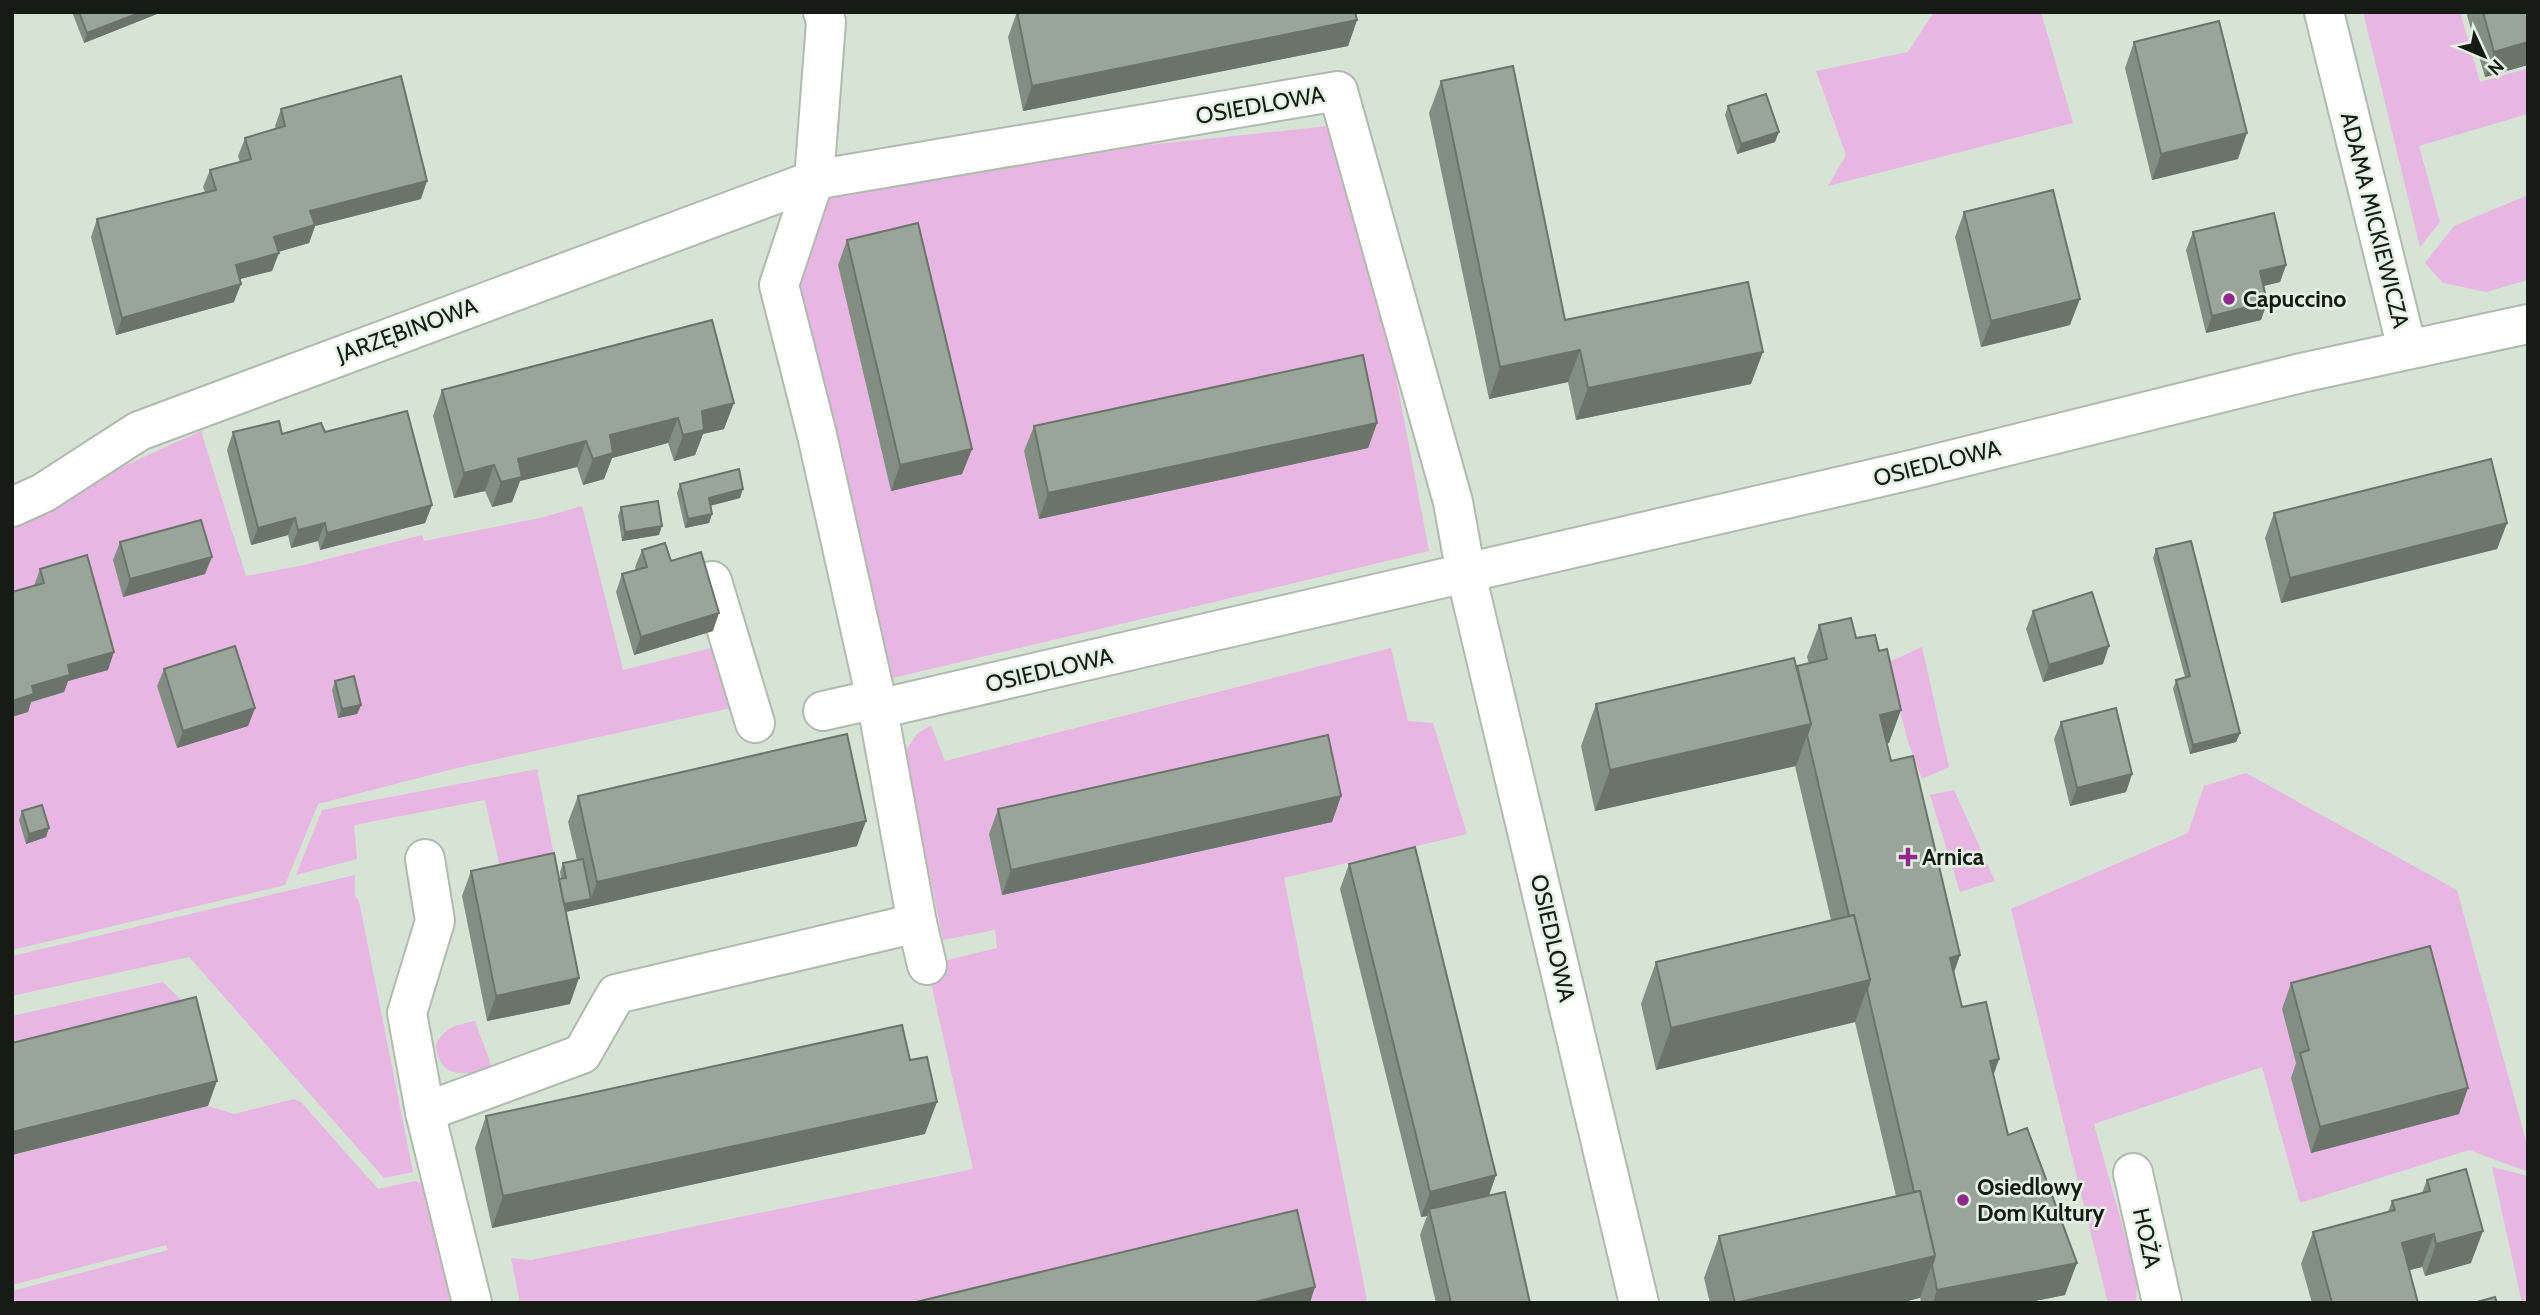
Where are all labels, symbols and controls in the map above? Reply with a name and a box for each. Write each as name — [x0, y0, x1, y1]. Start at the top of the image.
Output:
north arrow — [2449, 21, 2519, 91]
text: N — [2483, 55, 2509, 80]
street label: OSIEDLOWA — [1194, 80, 1326, 130]
street label: ADAMA MICKIEWICZA — [2335, 109, 2415, 331]
place label: Capuccino — [2243, 285, 2346, 313]
marker: Capuccino — [2221, 291, 2237, 307]
street label: JARZĘBINOWA — [332, 292, 481, 369]
street label: OSIEDLOWA — [1871, 434, 2003, 492]
street label: OSIEDLOWA — [982, 642, 1116, 698]
place label: Arnica — [1922, 843, 1985, 871]
marker: Arnica — [1900, 849, 1916, 865]
street label: OSIEDLOWA — [1525, 871, 1581, 1005]
place label: Osiedlowy Dom Kultury — [1977, 1173, 2105, 1227]
marker: Osiedlowy Dom Kultury — [1955, 1192, 1971, 1208]
street label: HOŻA — [2127, 1205, 2167, 1271]

